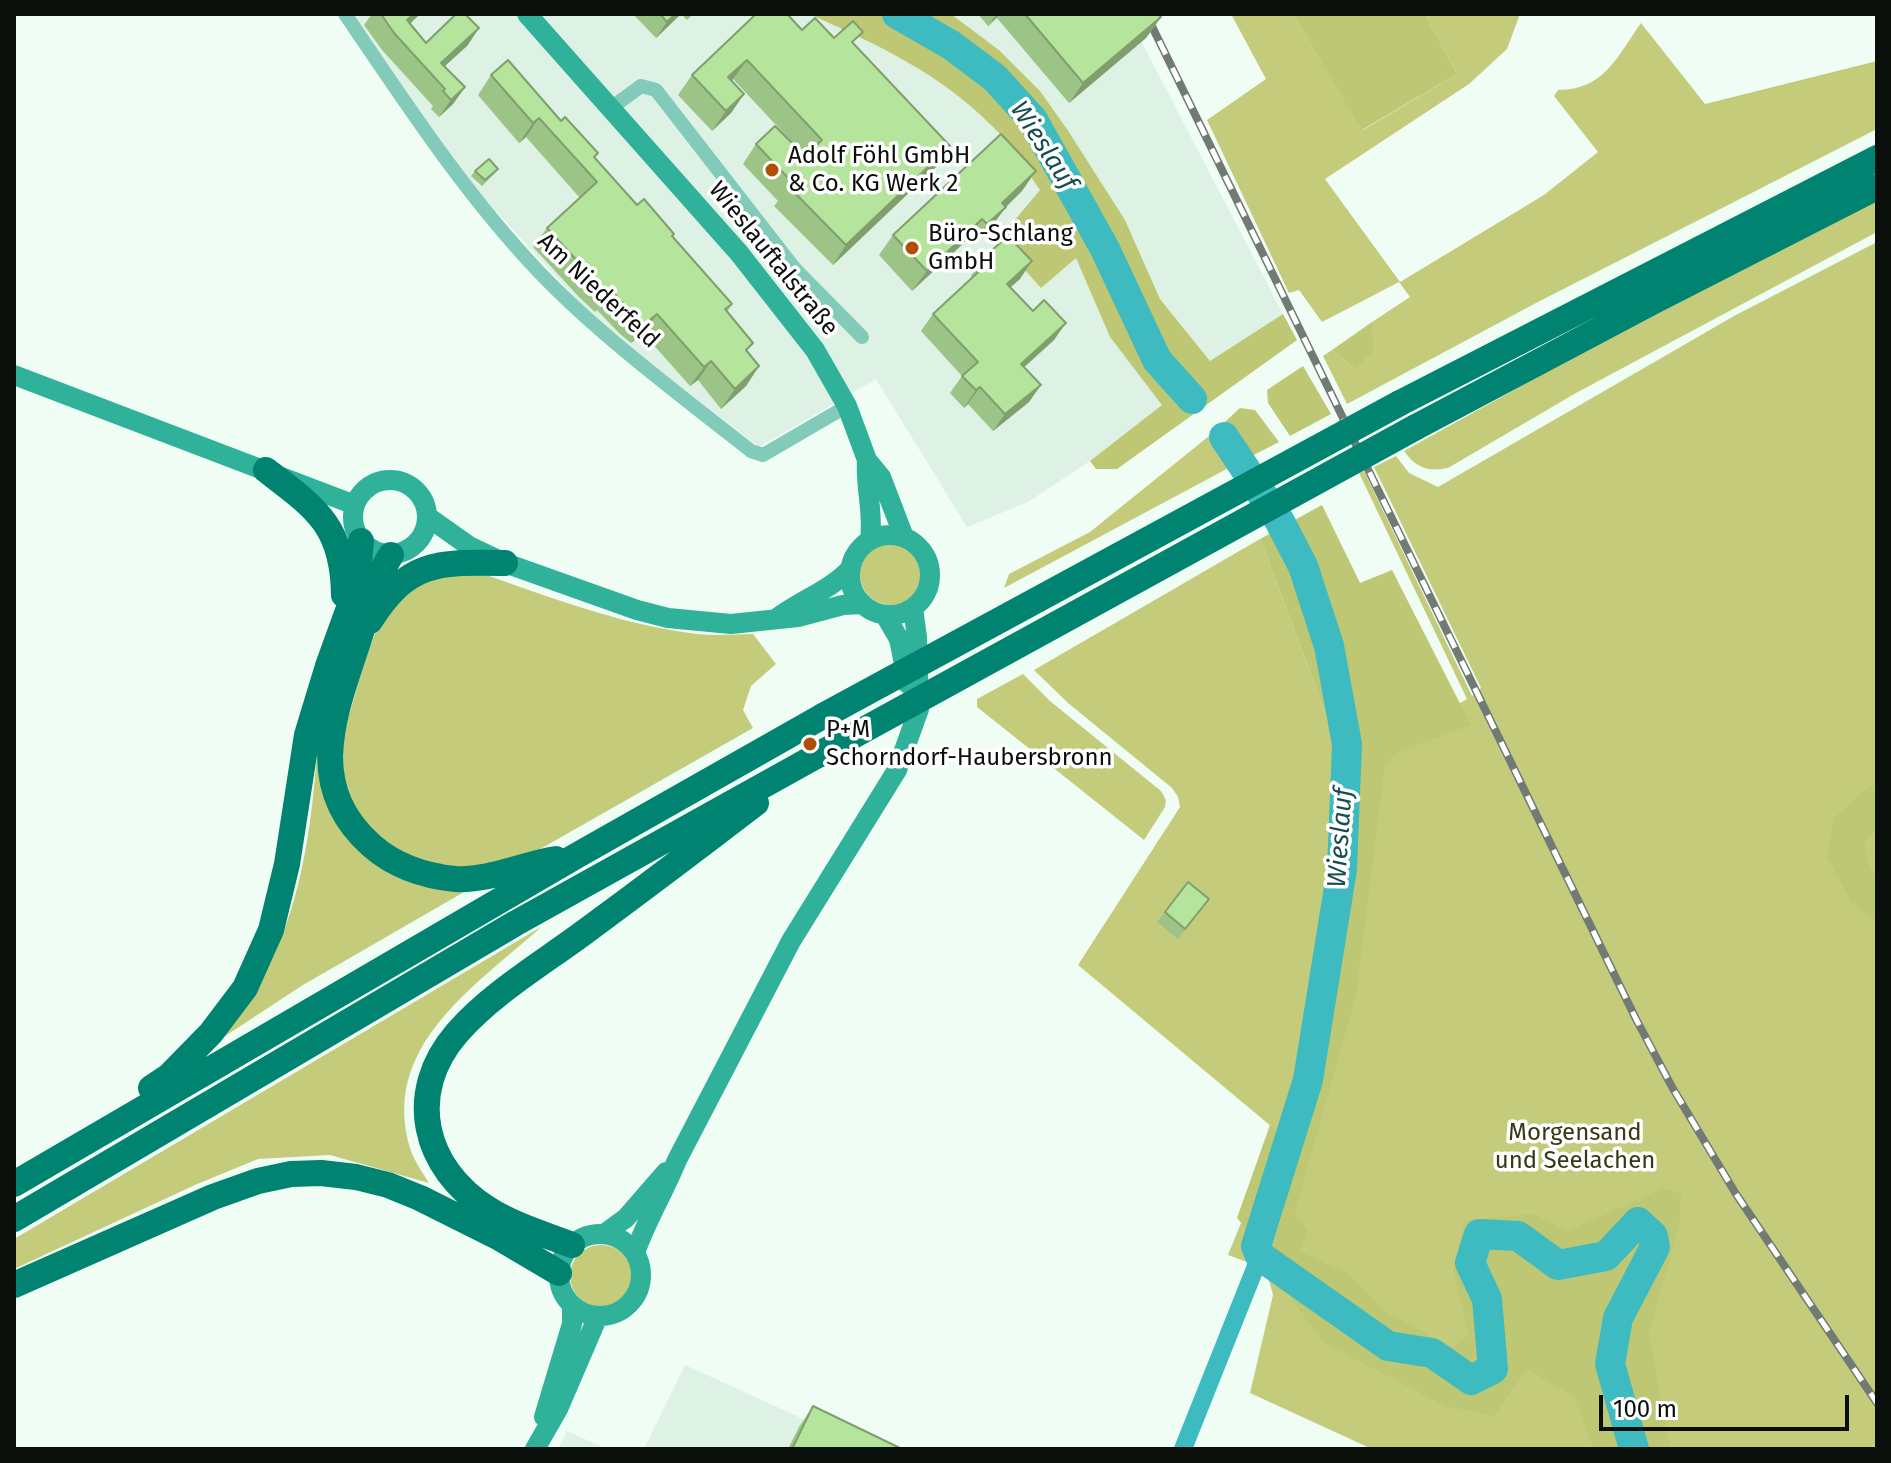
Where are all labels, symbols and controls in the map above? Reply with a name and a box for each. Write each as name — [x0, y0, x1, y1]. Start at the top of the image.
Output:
water label: Wieslauf — [1003, 96, 1083, 196]
place label: Adolf Föhl GmbH & Co. KG Werk 2 — [788, 142, 970, 198]
marker: Adolf Föhl GmbH & Co. KG Werk 2 — [763, 161, 781, 179]
street label: Wieslauftalstraße — [702, 176, 844, 342]
place label: Büro-Schlang GmbH — [928, 220, 1073, 276]
street label: Am Niederfeld — [531, 227, 665, 355]
marker: Büro-Schlang GmbH — [903, 239, 921, 257]
place label: P+M Schorndorf-Haubersbronn — [826, 716, 1113, 772]
marker: P+M Schorndorf-Haubersbronn — [801, 735, 819, 753]
water label: Wieslauf — [1322, 787, 1360, 889]
park label: Morgensand und Seelachen — [1495, 1119, 1655, 1175]
scale bar — [1603, 1379, 1853, 1429]
text: 100 m — [1613, 1395, 1677, 1423]

